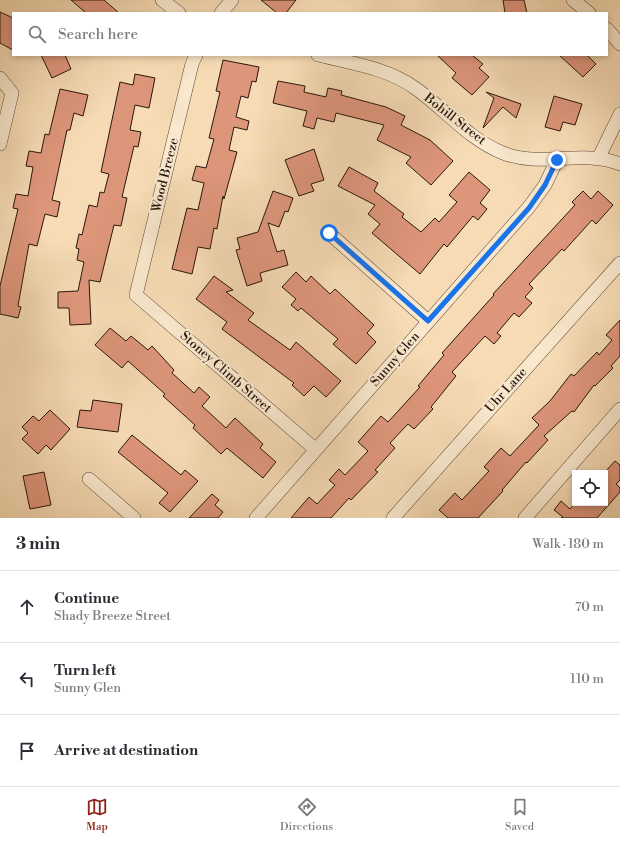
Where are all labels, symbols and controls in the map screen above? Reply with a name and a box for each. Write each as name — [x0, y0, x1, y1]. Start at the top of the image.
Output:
search box — [12, 12, 608, 56]
icon: search — [26, 23, 48, 45]
text: Search here — [58, 25, 138, 44]
street label: Bohill Street — [420, 89, 489, 148]
street label: Wood Breeze — [148, 136, 182, 215]
route end — [548, 151, 566, 169]
route start — [320, 224, 338, 242]
street label: Stoney Climb Street — [177, 328, 275, 416]
street label: Sunny Glen — [367, 328, 423, 390]
street label: Uhr Lane — [482, 364, 531, 416]
map controls — [572, 470, 608, 506]
button: locate — [572, 470, 608, 506]
text: 3 min — [16, 533, 60, 555]
text: Walk · 180 m — [532, 536, 604, 552]
text: Continue — [54, 589, 119, 608]
icon: ahead — [16, 596, 38, 618]
text: 70 m — [575, 599, 604, 615]
text: Shady Breeze Street — [54, 608, 171, 624]
text: Turn left — [54, 661, 116, 680]
icon: left — [16, 668, 38, 690]
text: 110 m — [570, 671, 604, 687]
text: Sunny Glen — [54, 680, 121, 696]
icon: arrive — [16, 740, 38, 762]
text: Arrive at destination — [54, 741, 198, 760]
tab: Map — [86, 796, 108, 834]
tab: Directions — [280, 796, 333, 834]
tab: Saved — [505, 796, 534, 834]

